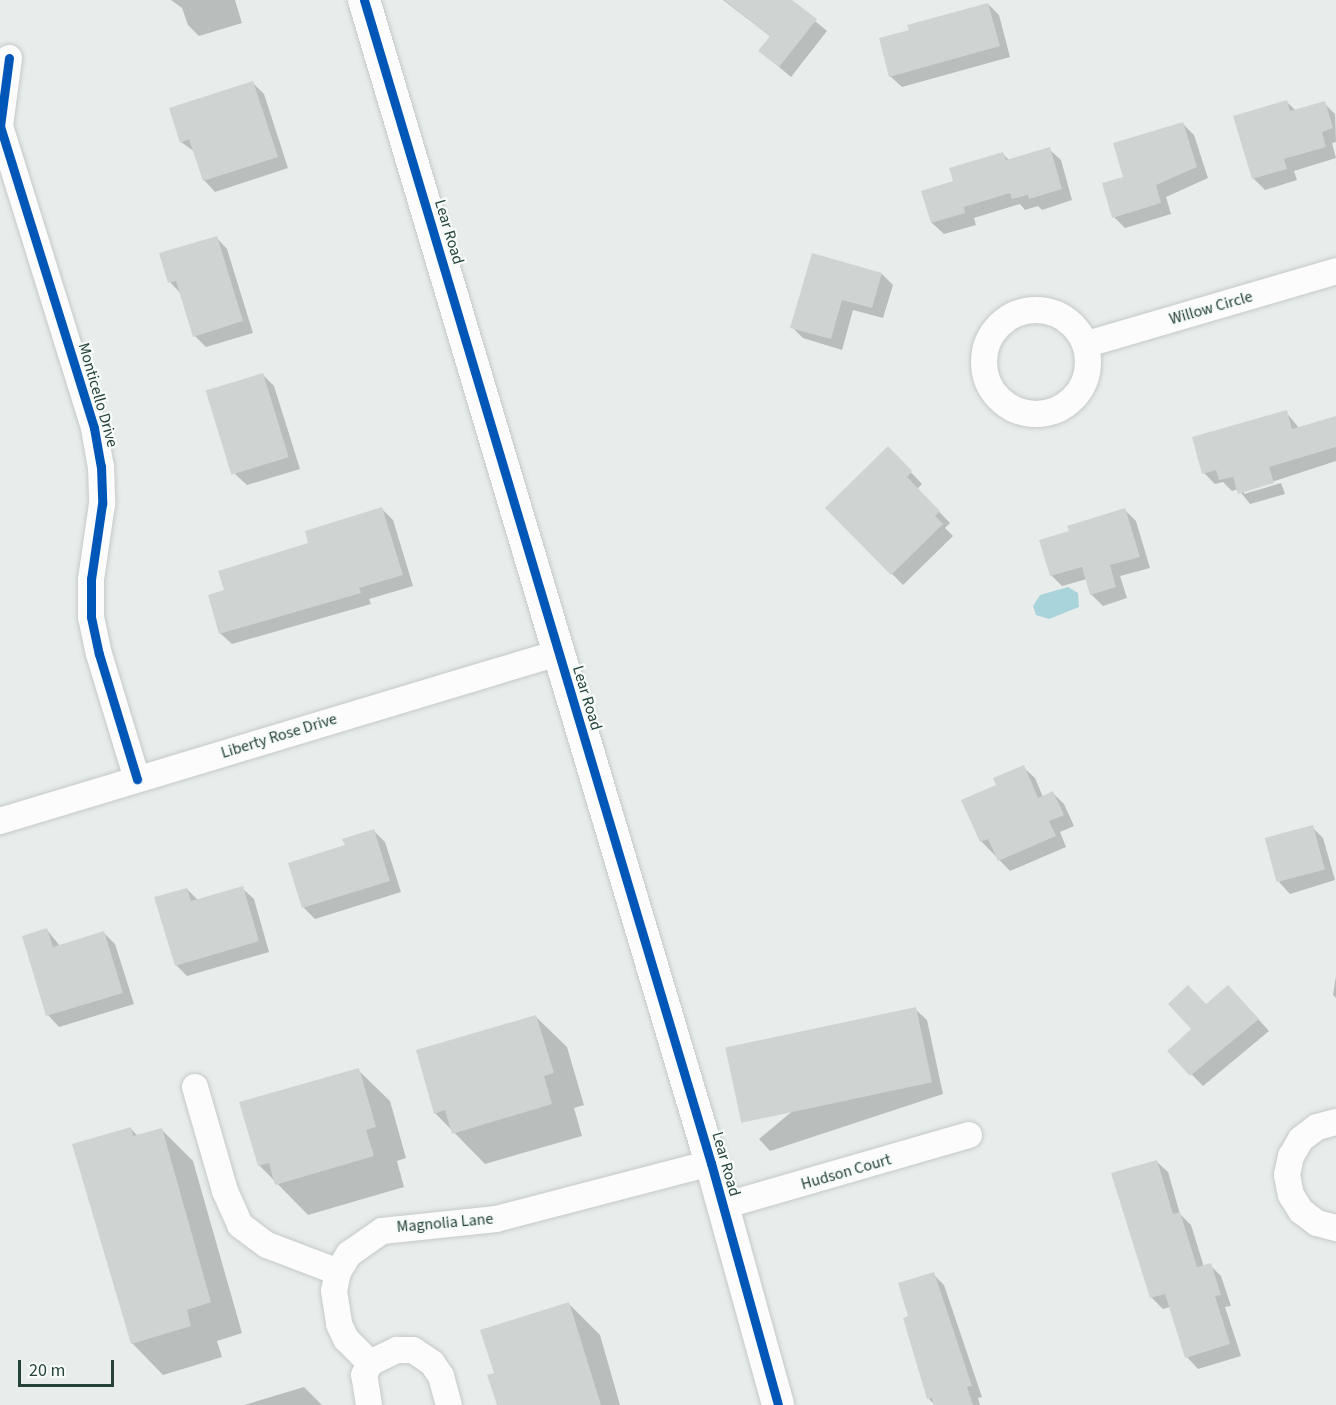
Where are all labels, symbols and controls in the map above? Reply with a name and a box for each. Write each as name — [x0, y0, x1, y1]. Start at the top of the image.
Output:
street label: Lear Road — [430, 197, 468, 267]
street label: Willow Circle — [1167, 287, 1255, 329]
street label: Monticello Drive — [74, 340, 122, 450]
street label: Lear Road — [568, 663, 606, 733]
street label: Liberty Rose Drive — [219, 709, 339, 763]
street label: Lear Road — [708, 1129, 744, 1199]
street label: Hudson Court — [799, 1150, 893, 1194]
street label: Magnolia Lane — [396, 1209, 494, 1237]
scale bar — [21, 1348, 117, 1386]
text: 20 m — [29, 1358, 65, 1383]

